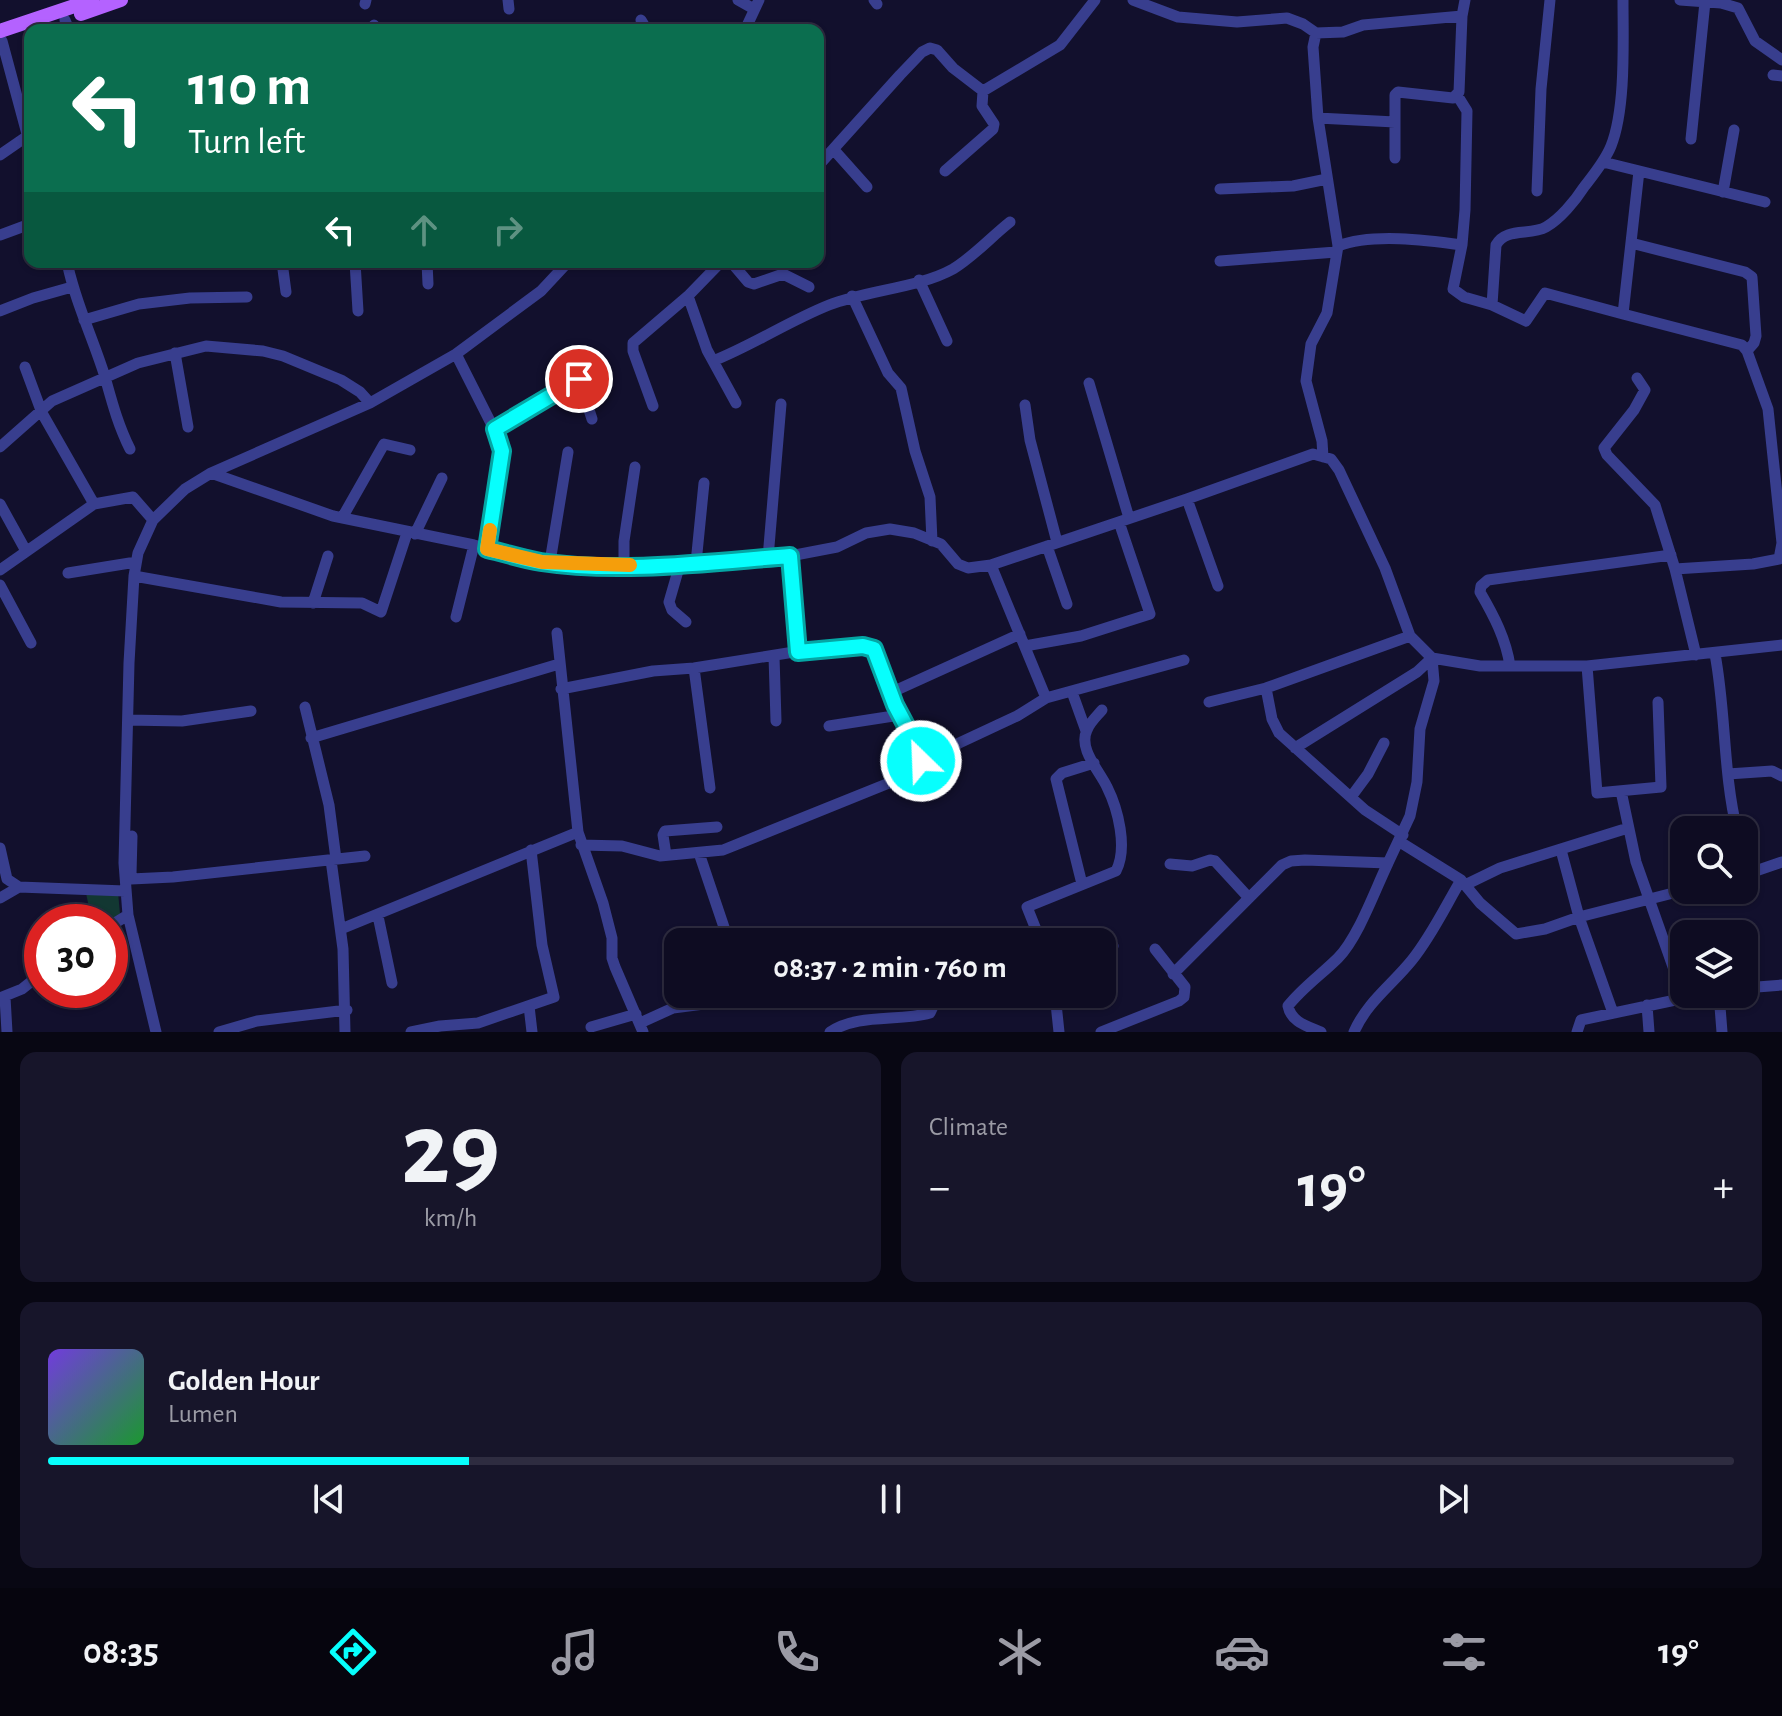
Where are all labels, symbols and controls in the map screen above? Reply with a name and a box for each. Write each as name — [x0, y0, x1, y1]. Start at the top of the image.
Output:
icon: left — [56, 56, 160, 160]
text: 110 m — [188, 59, 311, 115]
text: Turn left — [188, 124, 305, 160]
icon: left — [318, 208, 362, 252]
icon: ahead — [402, 208, 446, 252]
icon: right — [486, 208, 530, 252]
pin — [545, 345, 613, 413]
icon: arrive — [557, 357, 601, 401]
position arrow — [879, 719, 963, 803]
map controls — [1670, 816, 1758, 1008]
button: search — [1670, 816, 1758, 904]
speed limit sign: 30 — [24, 904, 128, 1008]
button: layers — [1670, 920, 1758, 1008]
text: 08:37 · 2 min · 760 m — [773, 953, 1007, 983]
text: 29 — [401, 1099, 500, 1203]
text: Climate — [929, 1114, 1008, 1140]
text: 19° — [1297, 1158, 1366, 1218]
text: − — [929, 1166, 950, 1210]
text: + — [1713, 1166, 1734, 1210]
text: km/h — [424, 1205, 477, 1231]
text: Golden Hour — [168, 1366, 320, 1396]
text: Lumen — [168, 1401, 238, 1427]
icon: previous — [307, 1477, 351, 1521]
icon: pause — [869, 1477, 913, 1521]
icon: next — [1431, 1477, 1475, 1521]
icon: directions — [325, 1624, 381, 1680]
icon: music — [547, 1624, 603, 1680]
icon: phone — [769, 1624, 825, 1680]
icon: climate — [992, 1624, 1048, 1680]
icon: car — [1214, 1624, 1270, 1680]
icon: filters — [1436, 1624, 1492, 1680]
text: 08:35 — [83, 1634, 159, 1670]
text: 19° — [1658, 1634, 1699, 1670]

